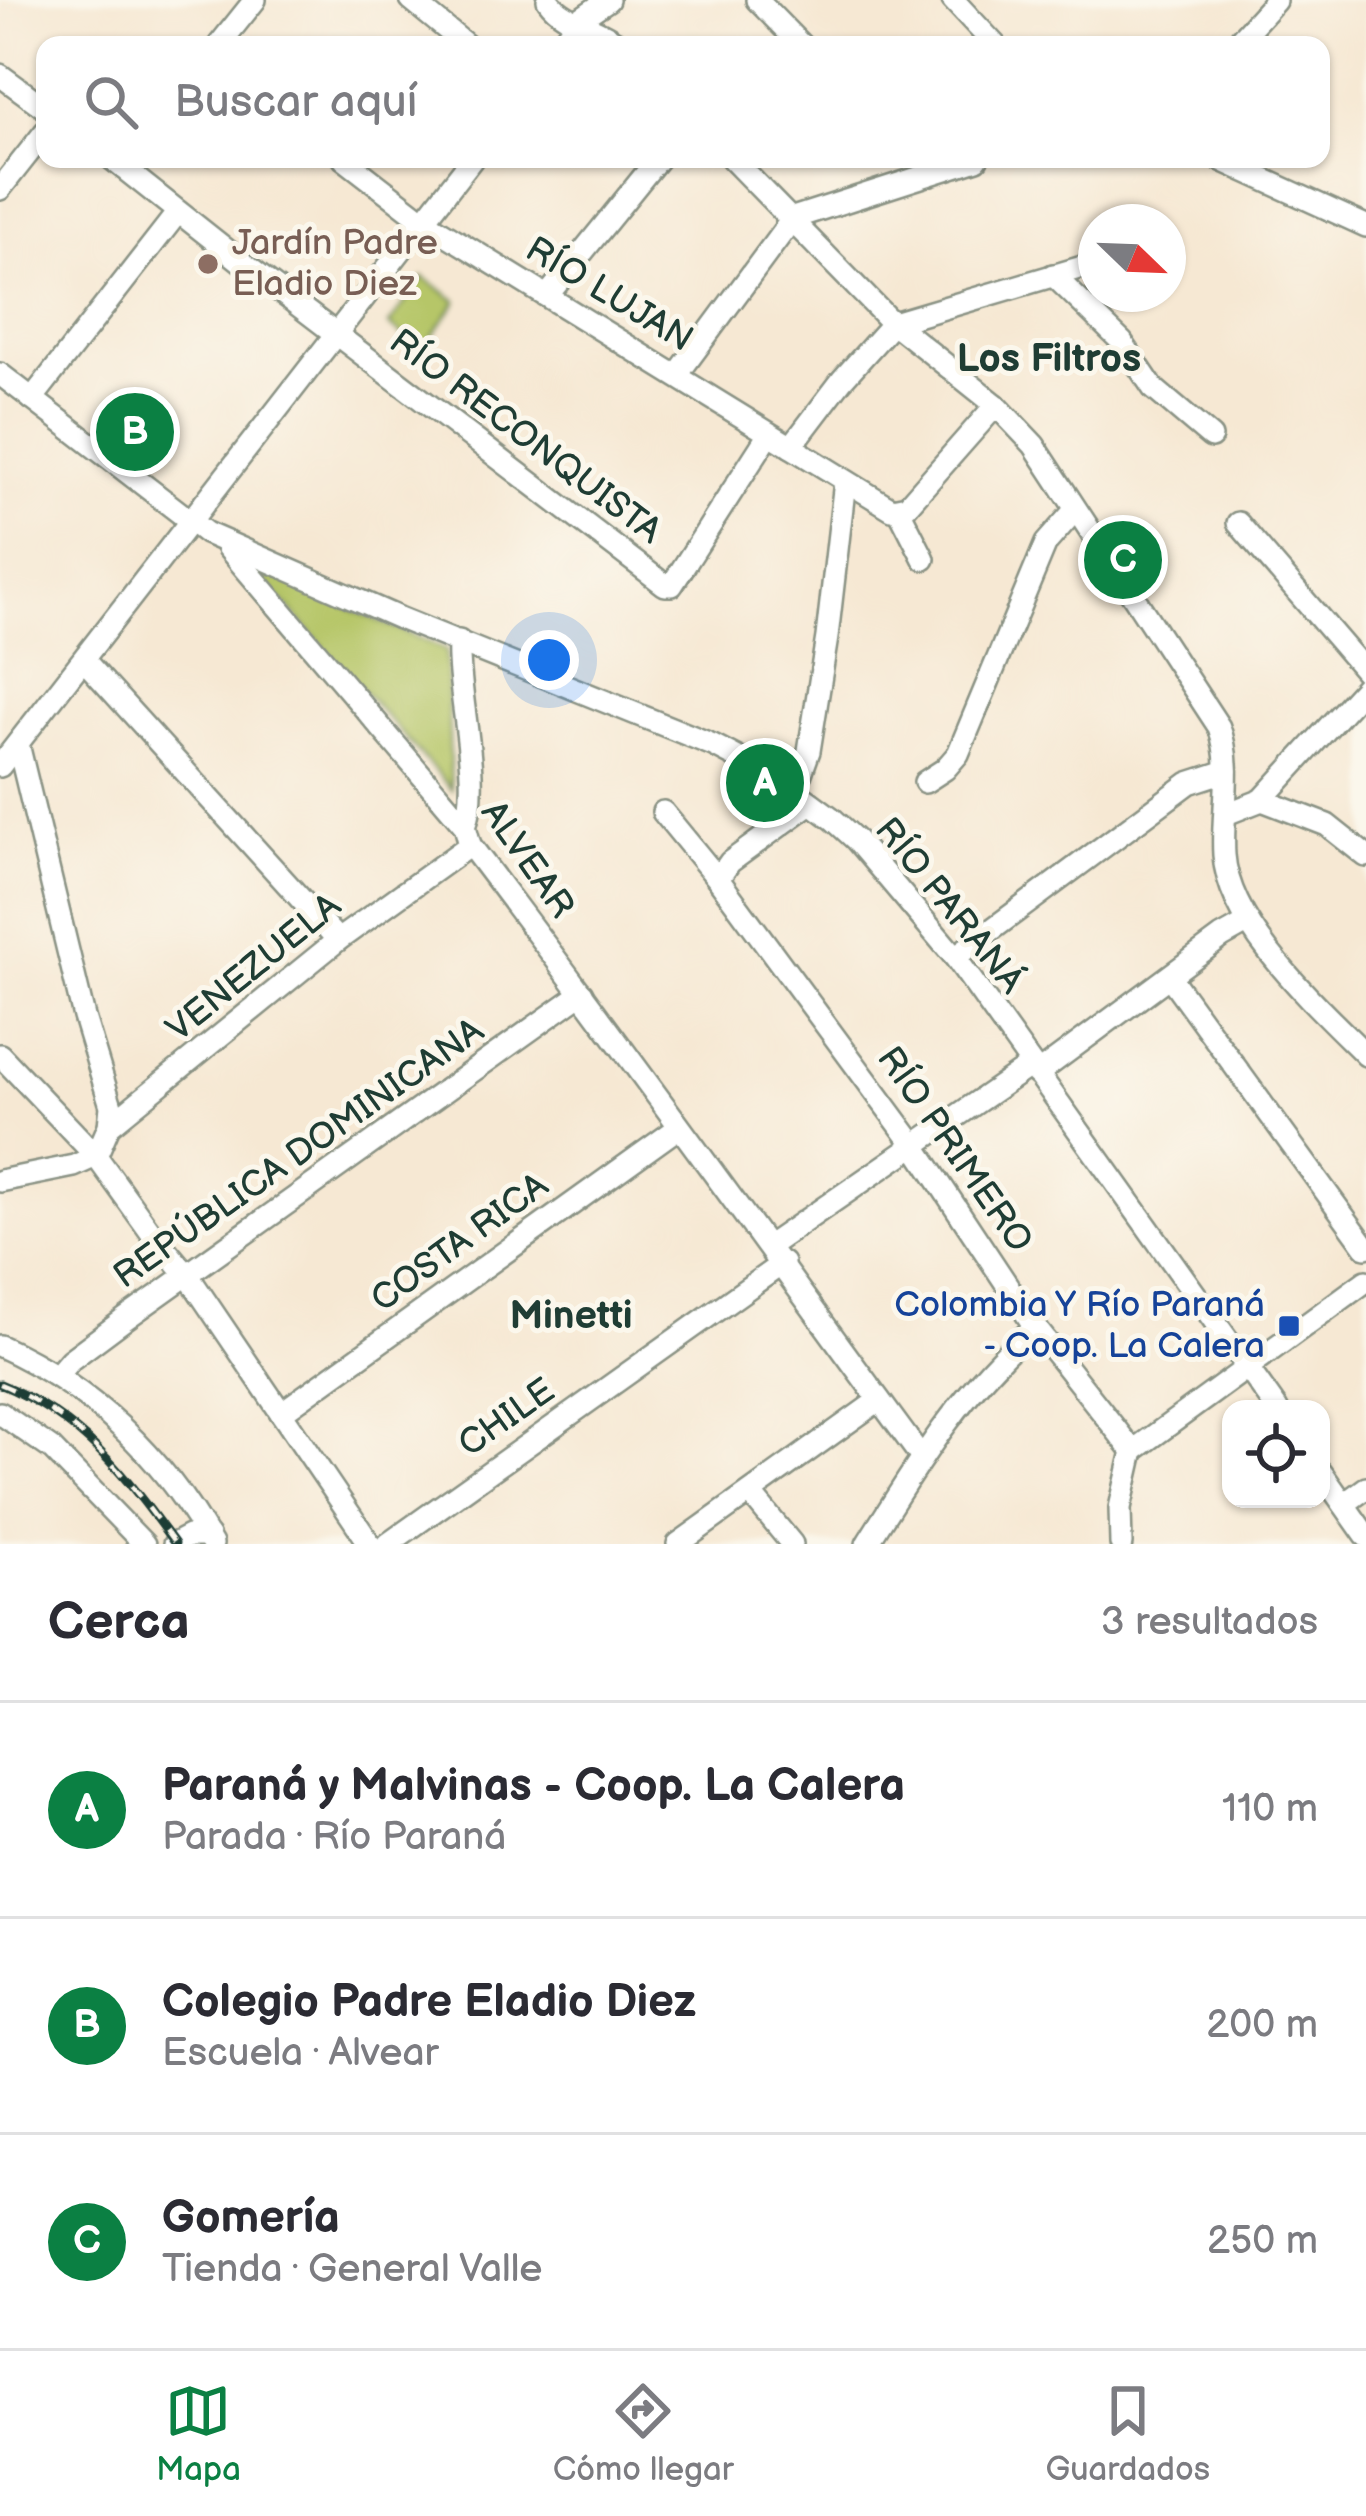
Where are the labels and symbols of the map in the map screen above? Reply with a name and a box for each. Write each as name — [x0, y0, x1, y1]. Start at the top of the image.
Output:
north arrow — [1078, 204, 1186, 312]
place label: Jardín Padre Eladio Diez — [232, 222, 438, 306]
street label: RÍO LUJAN — [518, 228, 701, 362]
marker: Jardín Padre Eladio Diez — [195, 251, 221, 277]
street label: RÍO RECONQUISTA — [381, 320, 670, 553]
district label: Los Filtros — [957, 336, 1141, 383]
pin: B — [96, 387, 174, 477]
pin: C — [1084, 515, 1162, 605]
your location — [519, 630, 579, 690]
pin: A — [726, 738, 804, 828]
street label: ALVEAR — [471, 793, 583, 927]
street label: RÍO PARANÁ — [865, 809, 1034, 1003]
street label: VENEZUELA — [158, 885, 350, 1051]
street label: REPÚBLICA DOMINICANA — [105, 1009, 492, 1298]
street label: RÍO PRIMERO — [867, 1038, 1042, 1261]
street label: COSTA RICA — [363, 1164, 557, 1322]
place label: Colombia Y Río Paraná - Coop. La Calera — [894, 1284, 1265, 1368]
district label: Minetti — [510, 1293, 632, 1340]
marker: Colombia Y Río Paraná - Coop. La Calera — [1276, 1313, 1302, 1339]
street label: CHILE — [451, 1370, 563, 1466]

